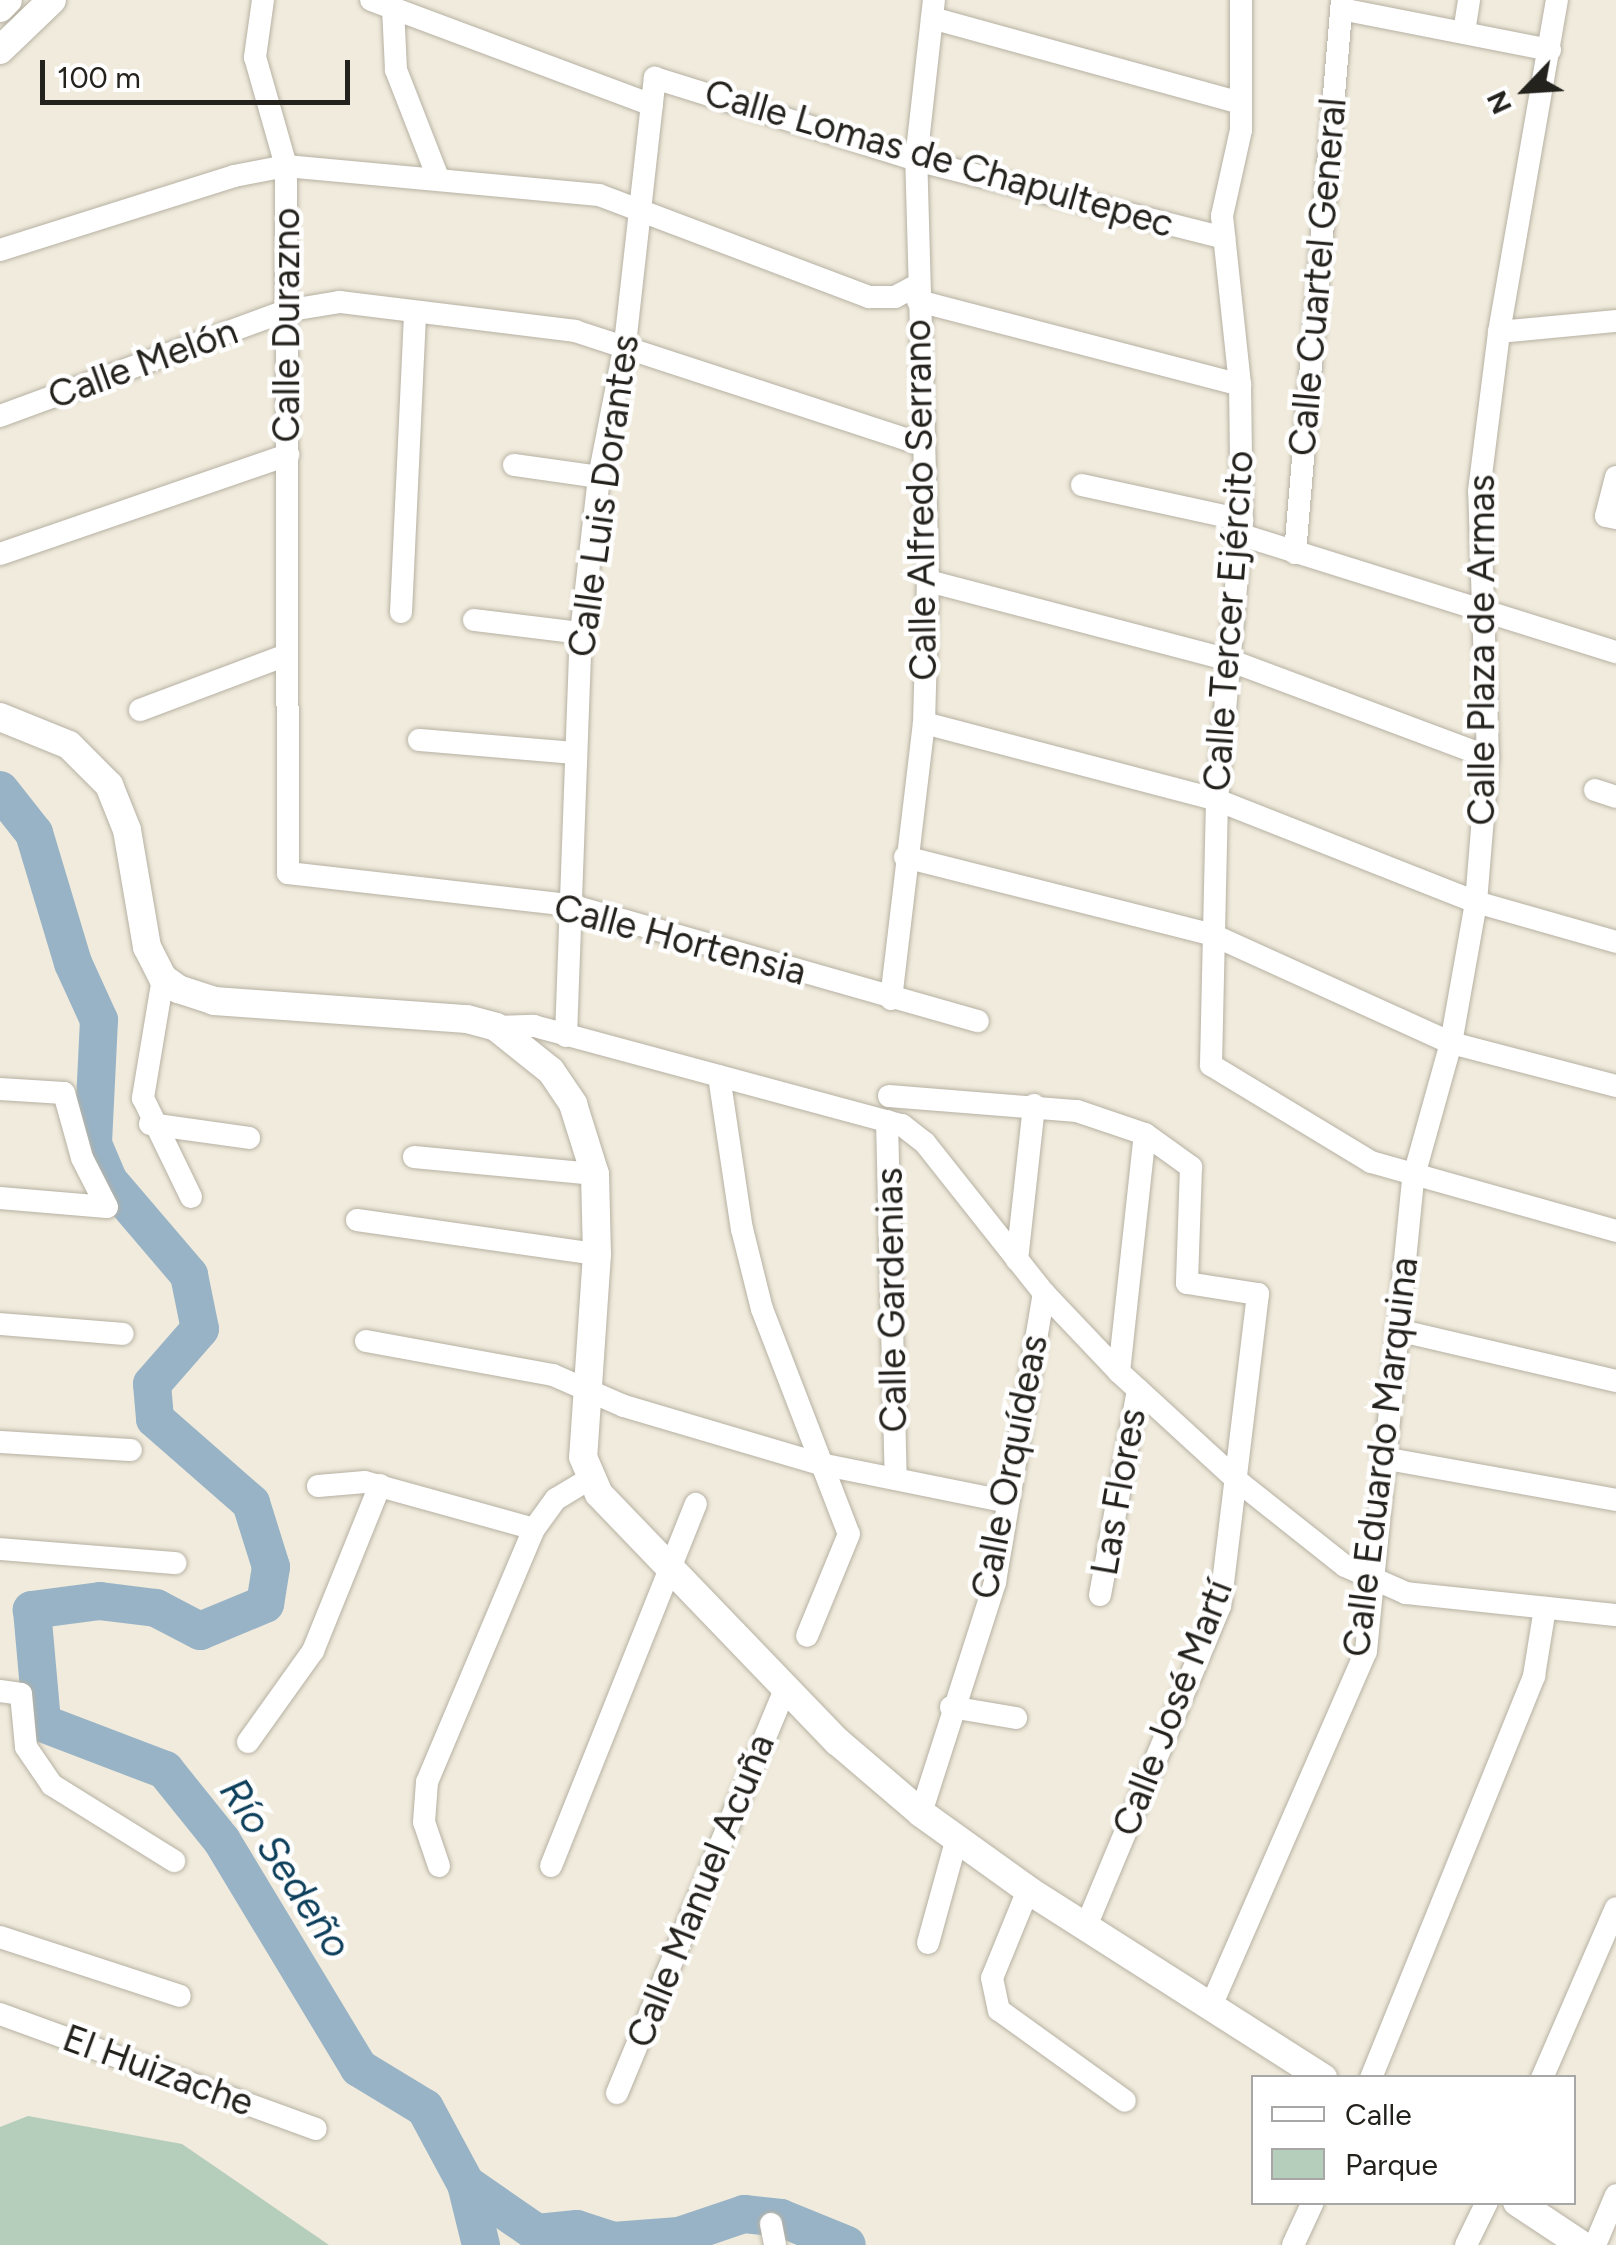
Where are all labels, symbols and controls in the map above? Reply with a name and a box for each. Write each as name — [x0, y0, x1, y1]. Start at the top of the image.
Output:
scale bar — [45, 40, 355, 102]
north arrow — [1476, 40, 1576, 140]
text: 100 m — [57, 59, 141, 96]
street label: Calle Lomas de Chapultepec — [699, 70, 1179, 248]
text: N — [1479, 86, 1519, 120]
street label: Calle Cuartel General — [1280, 96, 1356, 458]
street label: Calle Durazno — [264, 207, 310, 443]
street label: Calle Melón — [42, 309, 244, 419]
street label: Calle Alfredo Serrano — [895, 319, 947, 681]
street label: Calle Luis Dorantes — [559, 332, 649, 660]
street label: Calle Tercer Ejército — [1194, 449, 1264, 793]
street label: Calle Plaza de Armas — [1459, 474, 1505, 826]
street label: Calle Hortensia — [549, 884, 811, 996]
street label: Calle Gardenias — [867, 1167, 917, 1433]
street label: Calle Eduardo Marquina — [1334, 1254, 1428, 1660]
street label: Calle Orquídeas — [962, 1331, 1058, 1603]
street label: Las Flores — [1082, 1405, 1156, 1579]
street label: Calle José Martí — [1103, 1573, 1243, 1843]
street label: Calle Manuel Acuña — [617, 1728, 785, 2054]
water label: Río Sedeño — [210, 1769, 362, 1967]
street label: El Huizache — [57, 2015, 259, 2127]
legend — [1251, 2075, 1576, 2205]
text: Calle — [1345, 2096, 1412, 2133]
text: Parque — [1345, 2146, 1438, 2183]

